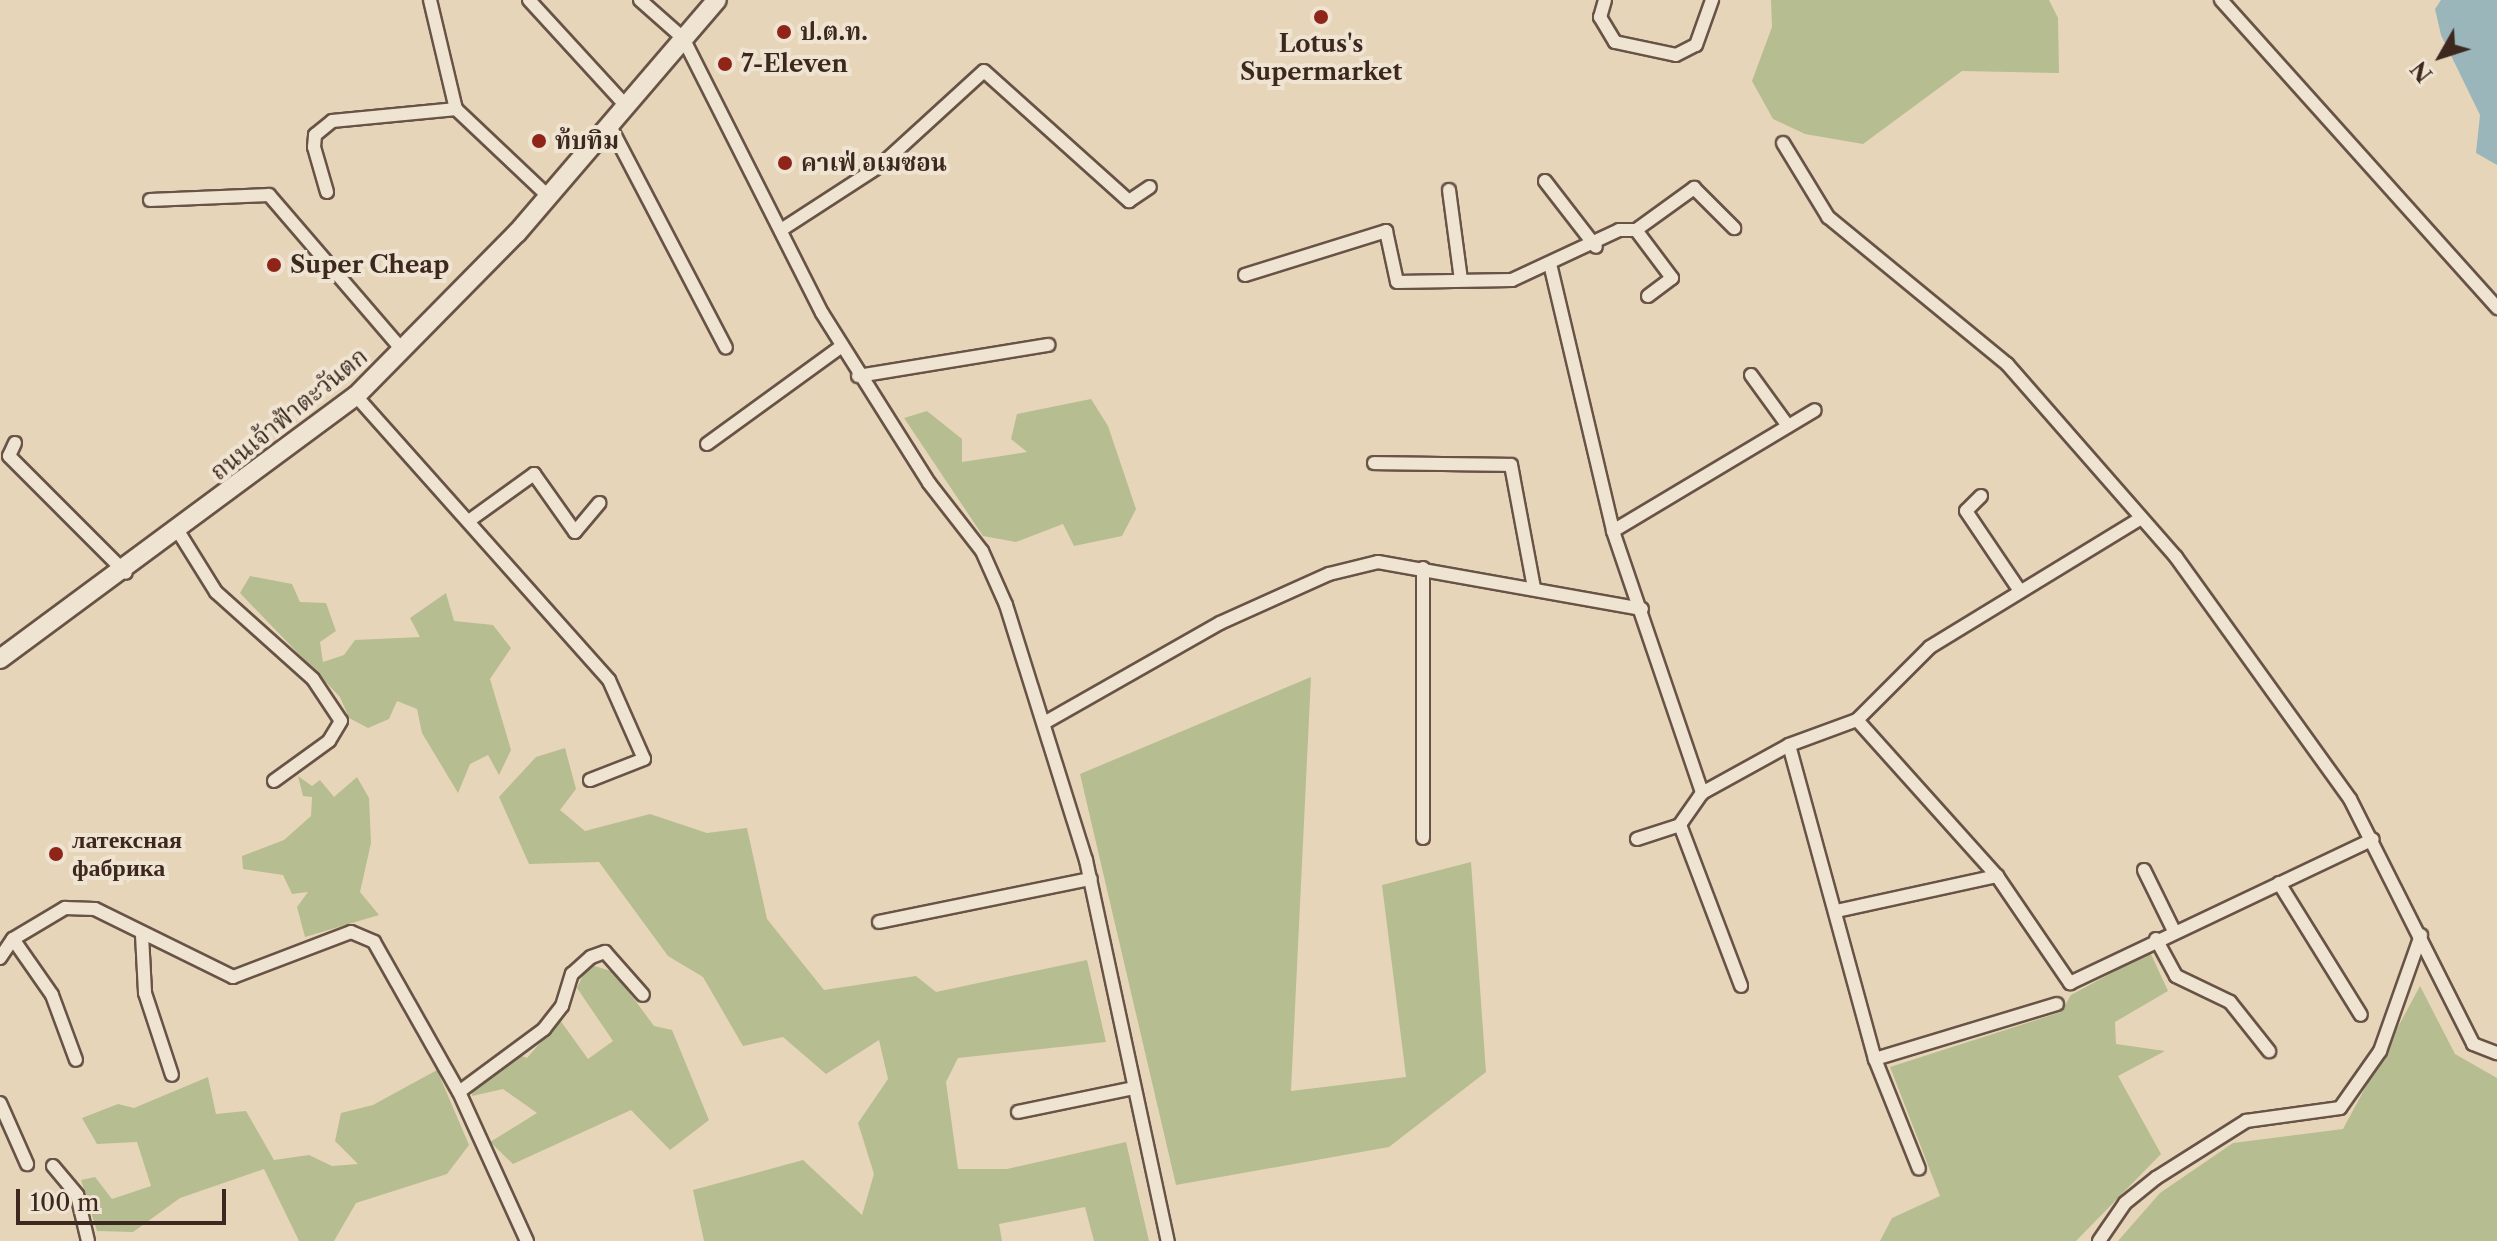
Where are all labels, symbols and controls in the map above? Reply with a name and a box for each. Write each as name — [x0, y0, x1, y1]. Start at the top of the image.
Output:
marker: Lotus's Supermarket — [1312, 8, 1330, 26]
north arrow — [2401, 16, 2481, 96]
place label: ป.ต.ท. — [800, 18, 868, 46]
marker: ป.ต.ท. — [775, 23, 793, 41]
place label: Lotus's Supermarket — [1240, 30, 1402, 86]
place label: 7-Eleven — [741, 50, 848, 78]
marker: 7-Eleven — [716, 55, 734, 73]
text: N — [2405, 55, 2438, 87]
place label: ท้บทิม — [555, 127, 619, 155]
marker: ท้บทิม — [530, 132, 548, 150]
place label: คาเฟ่ อเมซอน — [801, 149, 947, 177]
marker: คาเฟ่ อเมซอน — [776, 154, 794, 172]
place label: Super Cheap — [290, 251, 450, 279]
marker: Super Cheap — [265, 256, 283, 274]
street label: ถนนเจ้าฟ้าตะวันตก — [204, 342, 374, 486]
place label: латексная фабрика — [72, 826, 182, 882]
marker: латексная фабрика — [47, 845, 65, 863]
scale bar — [20, 1173, 230, 1223]
text: 100 m — [30, 1188, 99, 1217]

